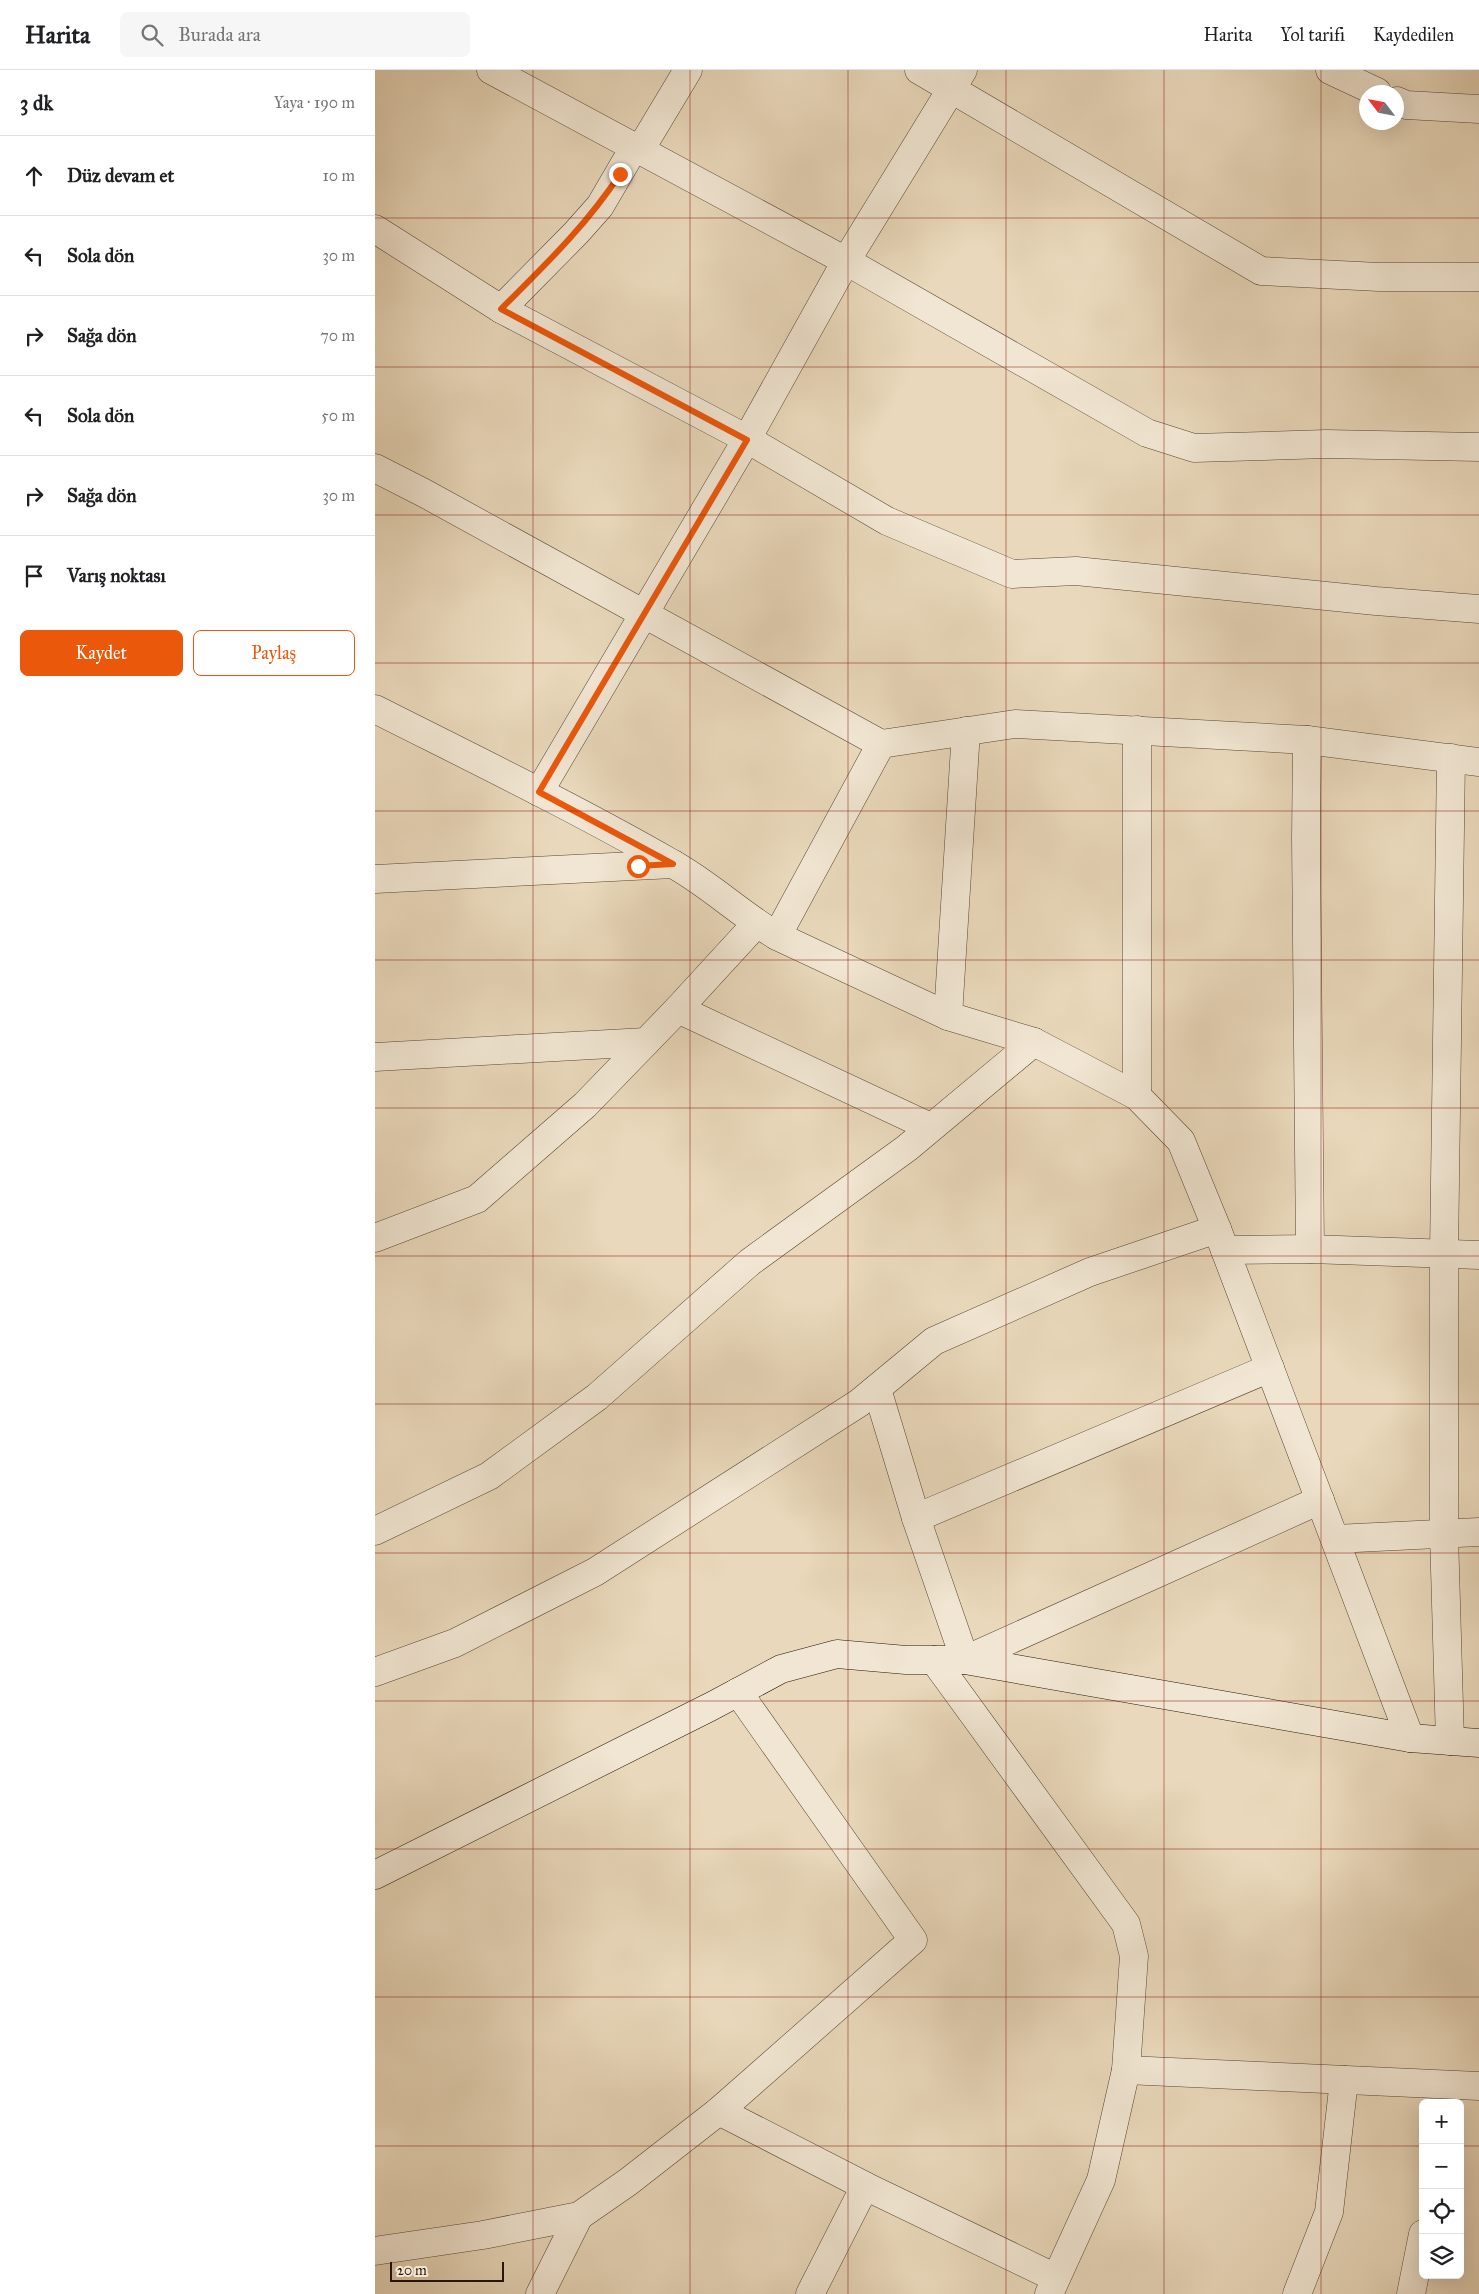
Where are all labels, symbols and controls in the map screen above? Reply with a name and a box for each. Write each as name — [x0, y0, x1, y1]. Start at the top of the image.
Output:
search box — [120, 12, 470, 57]
text: Harita — [25, 20, 90, 50]
icon: search — [138, 21, 166, 49]
text: Burada ara — [178, 23, 261, 46]
text: Harita — [1203, 24, 1252, 46]
text: Yol tarifi — [1280, 24, 1345, 46]
text: Kaydedilen — [1373, 24, 1454, 46]
north arrow — [1359, 85, 1404, 130]
text: 3 dk — [20, 90, 53, 116]
text: Yaya · 190 m — [274, 93, 355, 112]
icon: ahead — [20, 162, 48, 190]
route end — [609, 163, 632, 186]
text: Düz devam et — [67, 164, 174, 187]
text: 10 m — [323, 166, 355, 185]
icon: left — [20, 242, 48, 270]
text: Sola dön — [67, 244, 134, 267]
text: 30 m — [322, 246, 355, 265]
icon: right — [20, 322, 48, 350]
text: Sağa dön — [67, 324, 136, 347]
text: 70 m — [320, 326, 355, 345]
icon: left — [20, 402, 48, 430]
text: Sola dön — [67, 404, 134, 427]
text: 50 m — [321, 406, 355, 425]
icon: right — [20, 482, 48, 510]
text: Sağa dön — [67, 484, 136, 507]
text: 30 m — [322, 486, 355, 505]
icon: arrive — [20, 562, 48, 590]
text: Varış noktası — [67, 564, 166, 587]
button: Kaydet — [20, 630, 183, 676]
button: Paylaş — [193, 630, 355, 676]
route start — [627, 855, 650, 878]
map controls — [1419, 2099, 1464, 2279]
button: + — [1419, 2099, 1464, 2144]
button: − — [1419, 2144, 1464, 2189]
button: locate — [1419, 2189, 1464, 2234]
button: layers — [1419, 2234, 1464, 2279]
scale bar — [390, 2259, 504, 2282]
text: 20 m — [397, 2262, 427, 2279]

